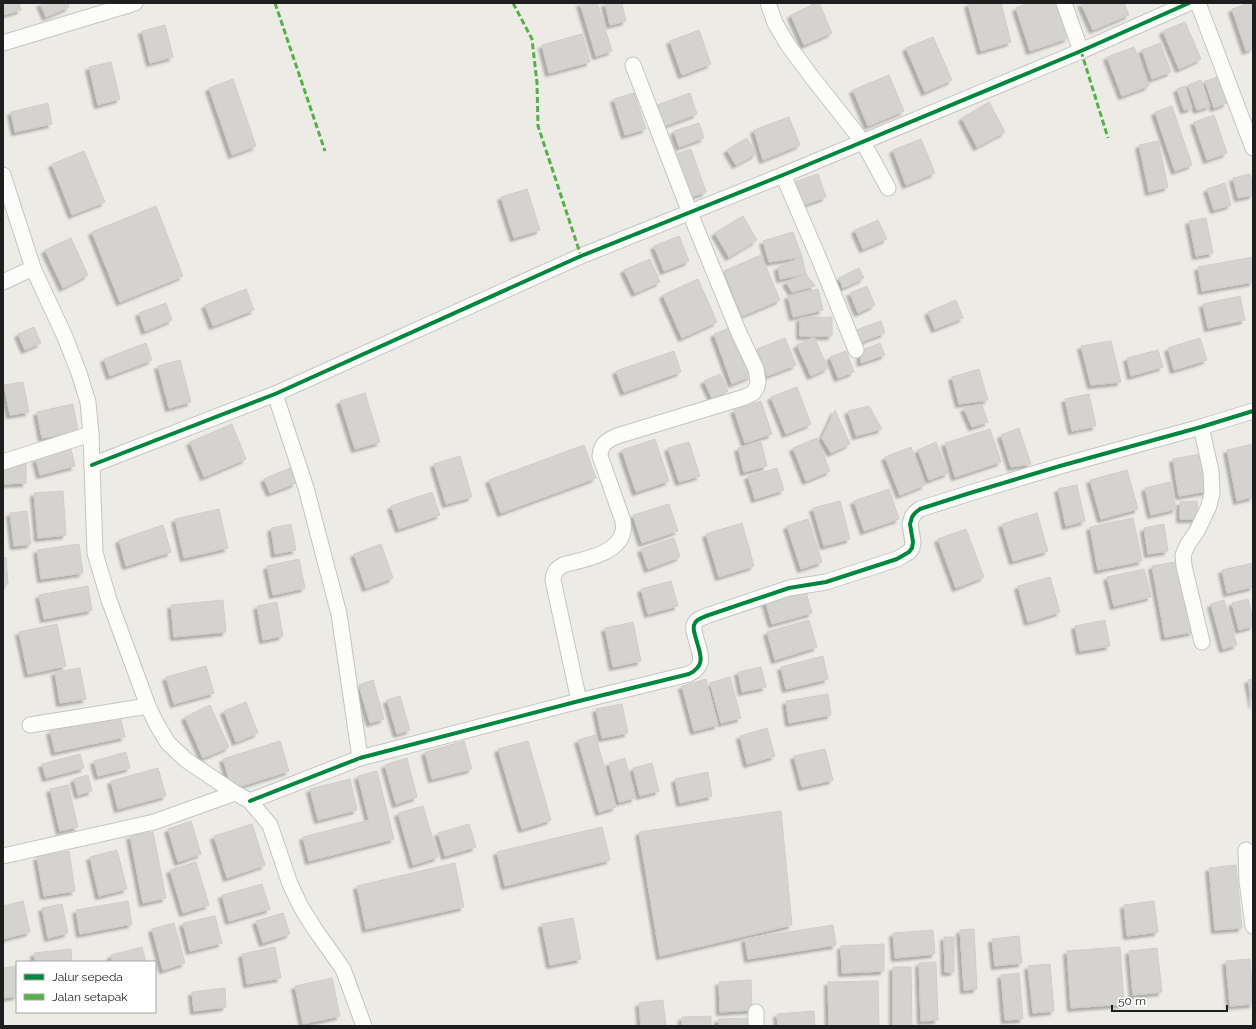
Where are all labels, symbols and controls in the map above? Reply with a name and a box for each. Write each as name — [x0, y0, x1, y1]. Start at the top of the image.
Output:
legend — [16, 961, 156, 1013]
text: Jalur sepeda — [52, 970, 123, 984]
scale bar — [1112, 987, 1227, 1013]
text: Jalan setapak — [52, 990, 128, 1004]
text: 50 m — [1118, 994, 1146, 1008]

